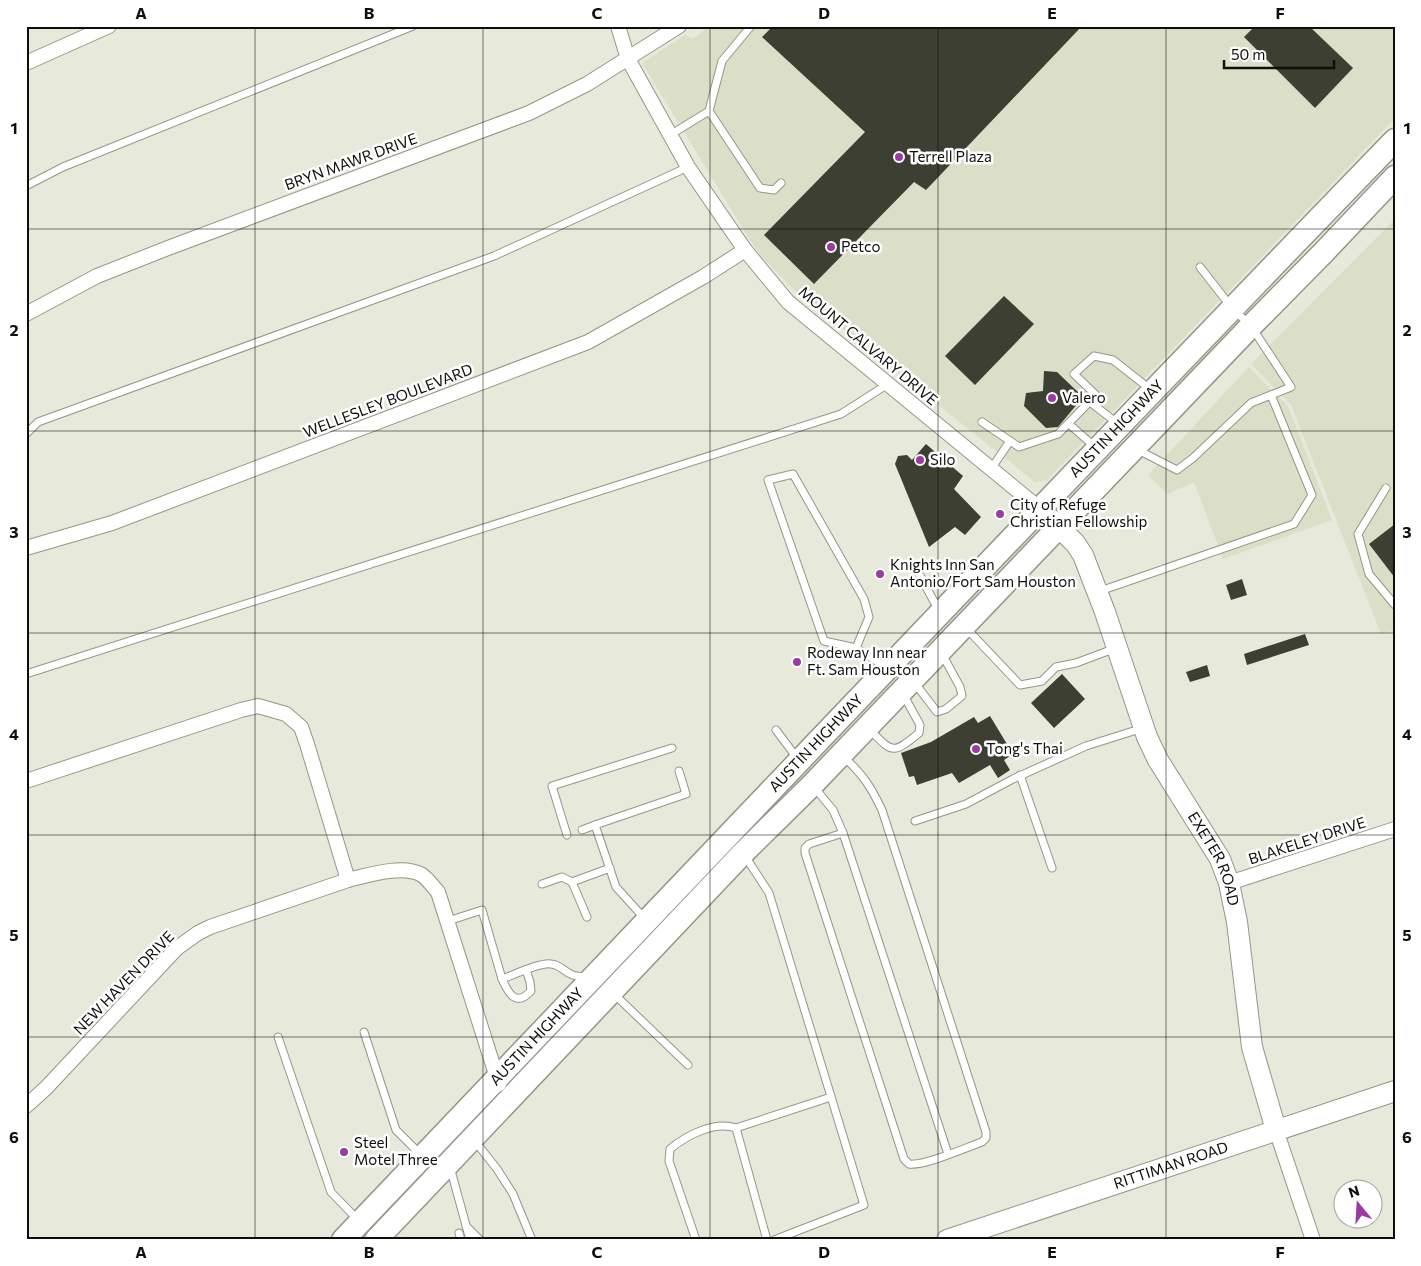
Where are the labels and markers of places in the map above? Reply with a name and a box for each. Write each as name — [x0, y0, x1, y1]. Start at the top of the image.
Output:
place label: Terrell Plaza — [909, 147, 992, 165]
marker: Terrell Plaza — [893, 151, 905, 163]
place label: Petco — [841, 237, 880, 255]
marker: Petco — [825, 241, 837, 253]
place label: Valero — [1062, 388, 1106, 406]
marker: Valero — [1046, 392, 1058, 404]
place label: Silo — [930, 450, 955, 468]
marker: Silo — [914, 454, 926, 466]
place label: City of Refuge Christian Fellowship — [1010, 495, 1148, 530]
marker: City of Refuge Christian Fellowship — [994, 508, 1006, 520]
place label: Knights Inn San Antonio/Fort Sam Houston — [890, 555, 1076, 590]
marker: Knights Inn San Antonio/Fort Sam Houston — [874, 568, 886, 580]
place label: Rodeway Inn near Ft. Sam Houston — [807, 643, 927, 678]
marker: Rodeway Inn near Ft. Sam Houston — [791, 656, 803, 668]
place label: Tong's Thai — [986, 739, 1063, 757]
marker: Tong's Thai — [970, 743, 982, 755]
place label: Steel Motel Three — [354, 1133, 438, 1168]
marker: Steel Motel Three — [338, 1146, 350, 1158]

